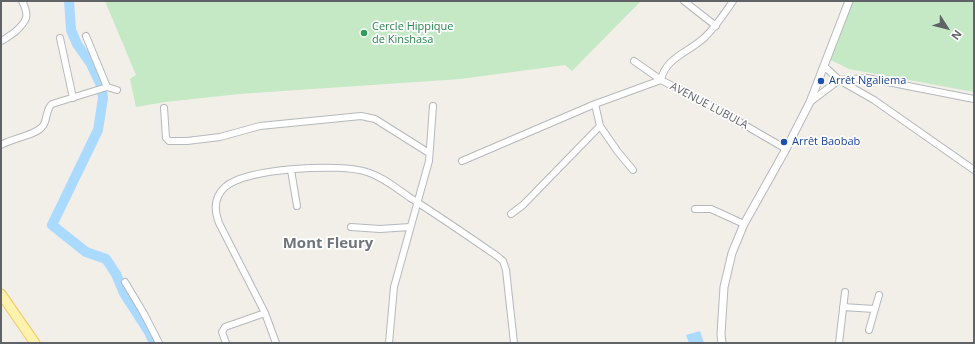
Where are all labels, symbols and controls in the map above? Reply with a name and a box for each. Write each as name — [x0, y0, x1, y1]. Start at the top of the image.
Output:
north arrow — [927, 8, 967, 48]
place label: Cercle Hippique de Kinshasa — [372, 20, 453, 46]
text: N — [948, 27, 966, 43]
marker: Cercle Hippique de Kinshasa — [359, 28, 369, 38]
place label: Arrêt Ngaliema — [829, 74, 906, 88]
marker: Arrêt Ngaliema — [816, 76, 826, 86]
street label: AVENUE LUBULA — [668, 80, 750, 132]
place label: Arrêt Baobab — [792, 135, 860, 149]
marker: Arrêt Baobab — [779, 137, 789, 147]
district label: Mont Fleury — [283, 235, 373, 253]

